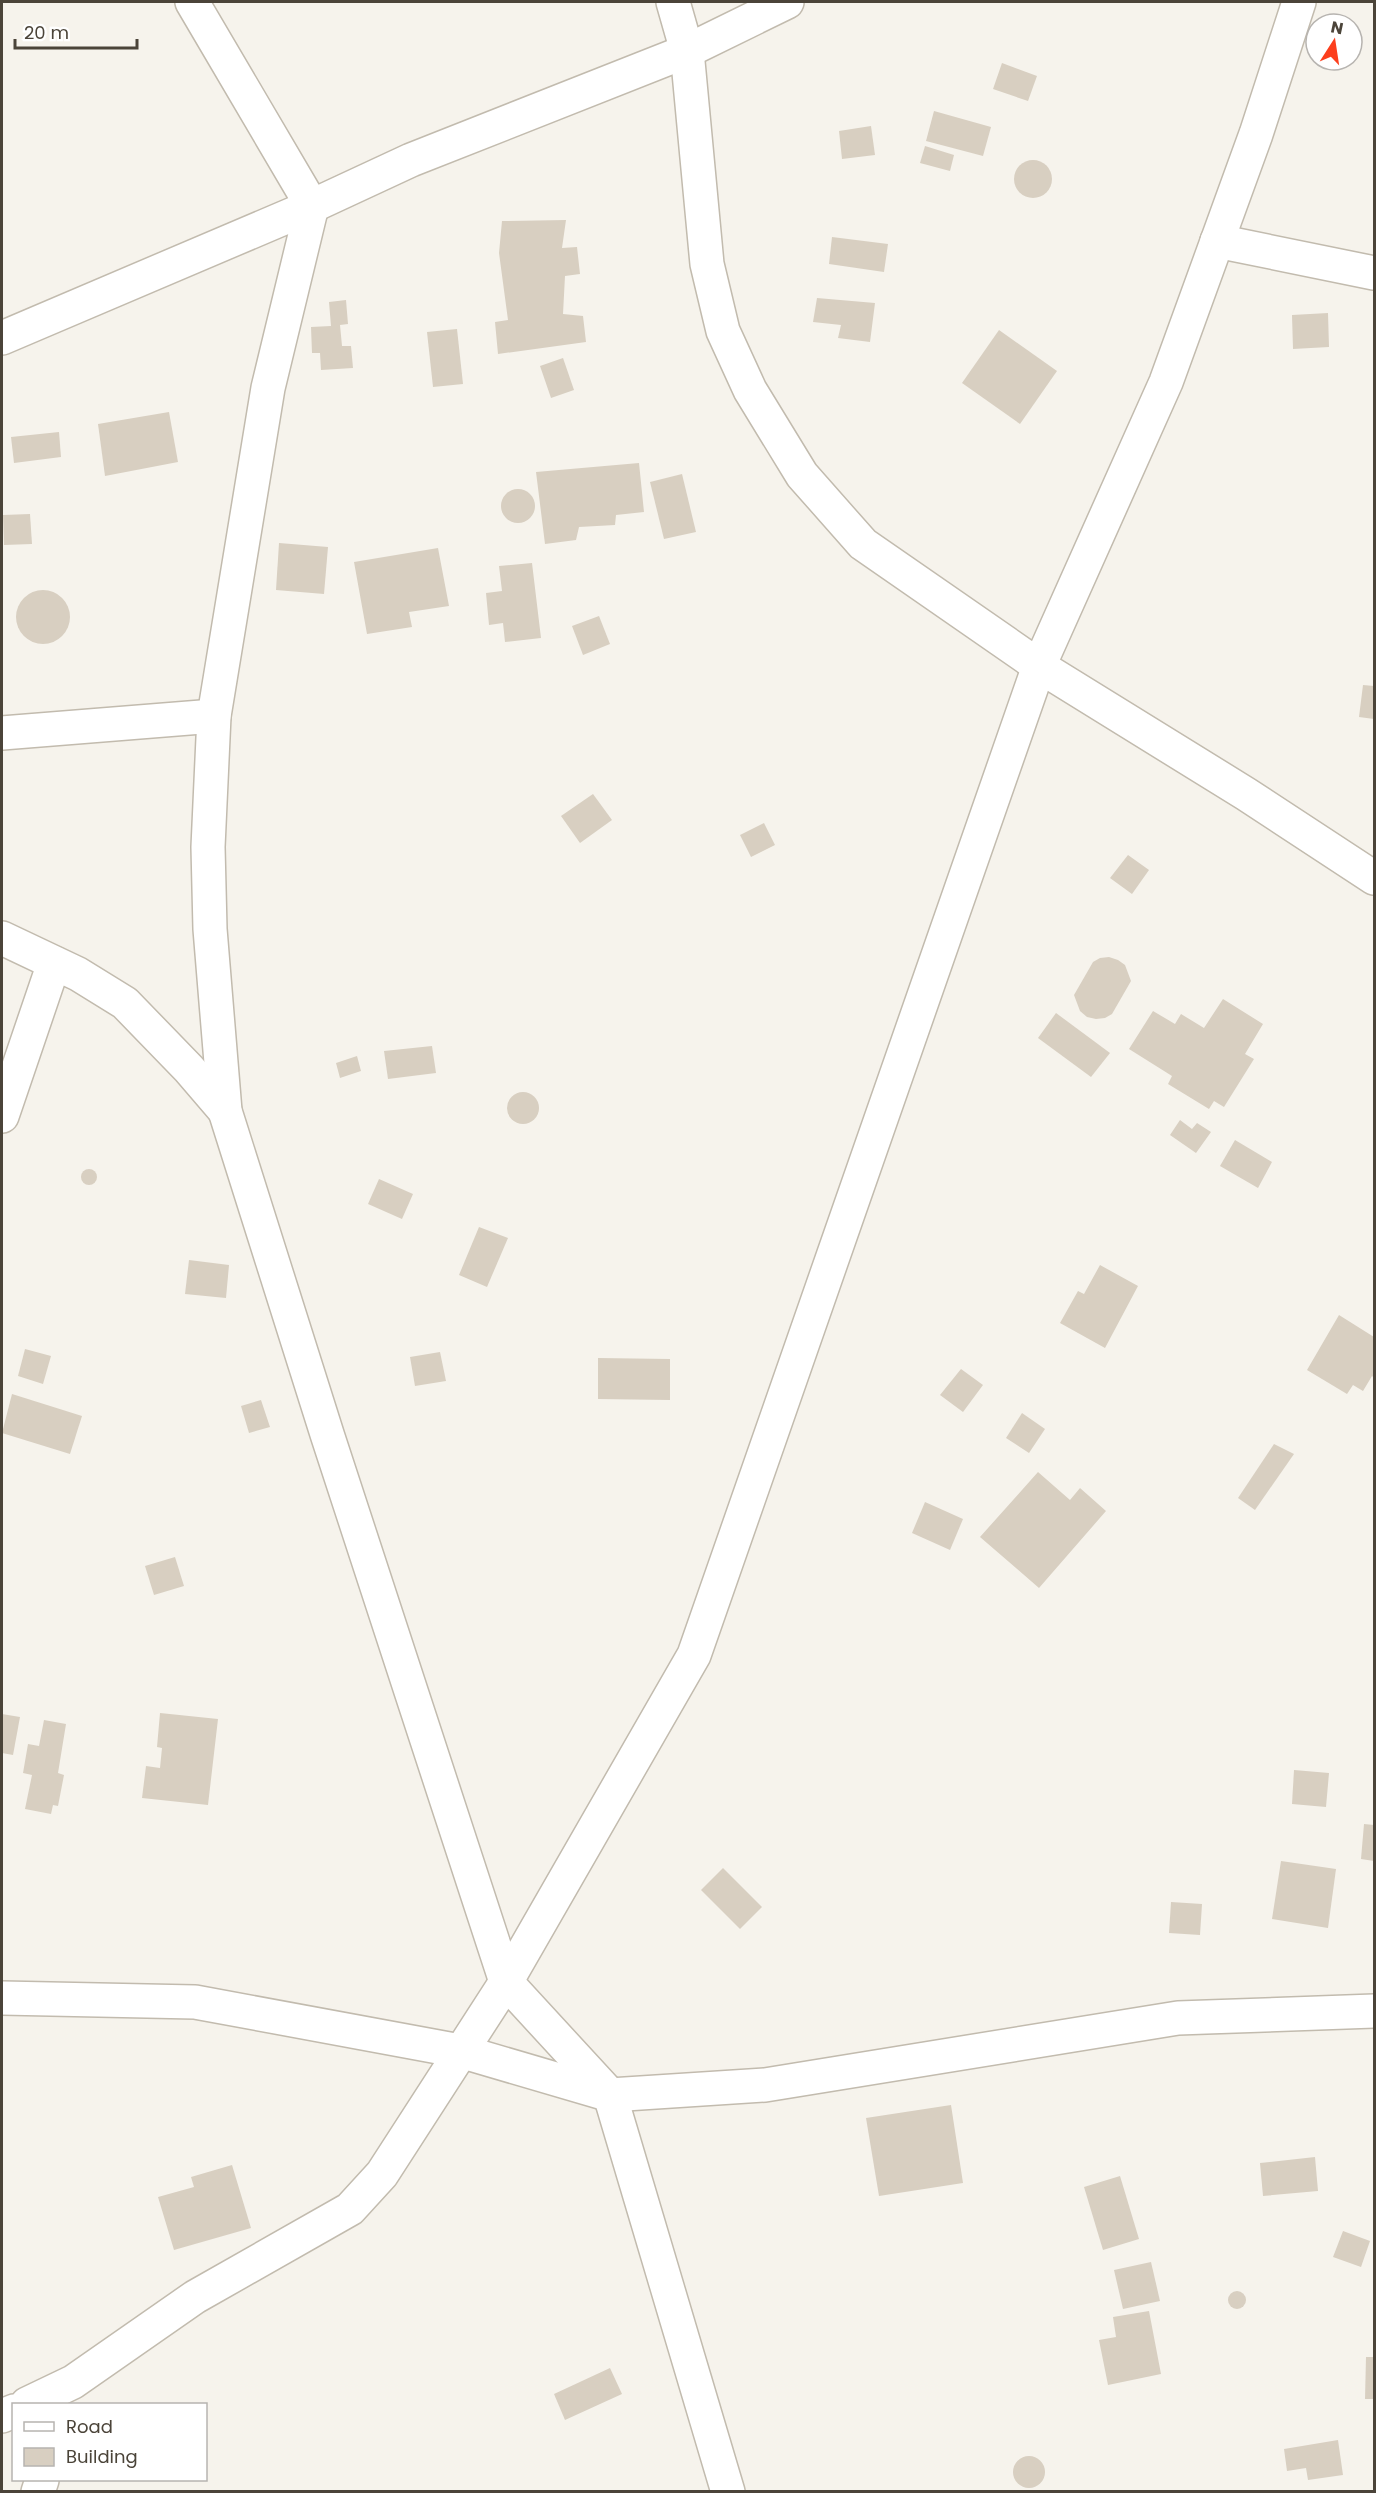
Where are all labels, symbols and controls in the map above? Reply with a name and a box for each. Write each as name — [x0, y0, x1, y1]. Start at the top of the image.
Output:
scale bar — [15, 12, 136, 50]
north arrow — [1304, 12, 1364, 72]
text: N — [1329, 15, 1345, 40]
text: 20 m — [24, 20, 69, 45]
legend — [12, 2403, 207, 2481]
text: Road — [66, 2414, 113, 2439]
text: Building — [66, 2444, 138, 2469]

